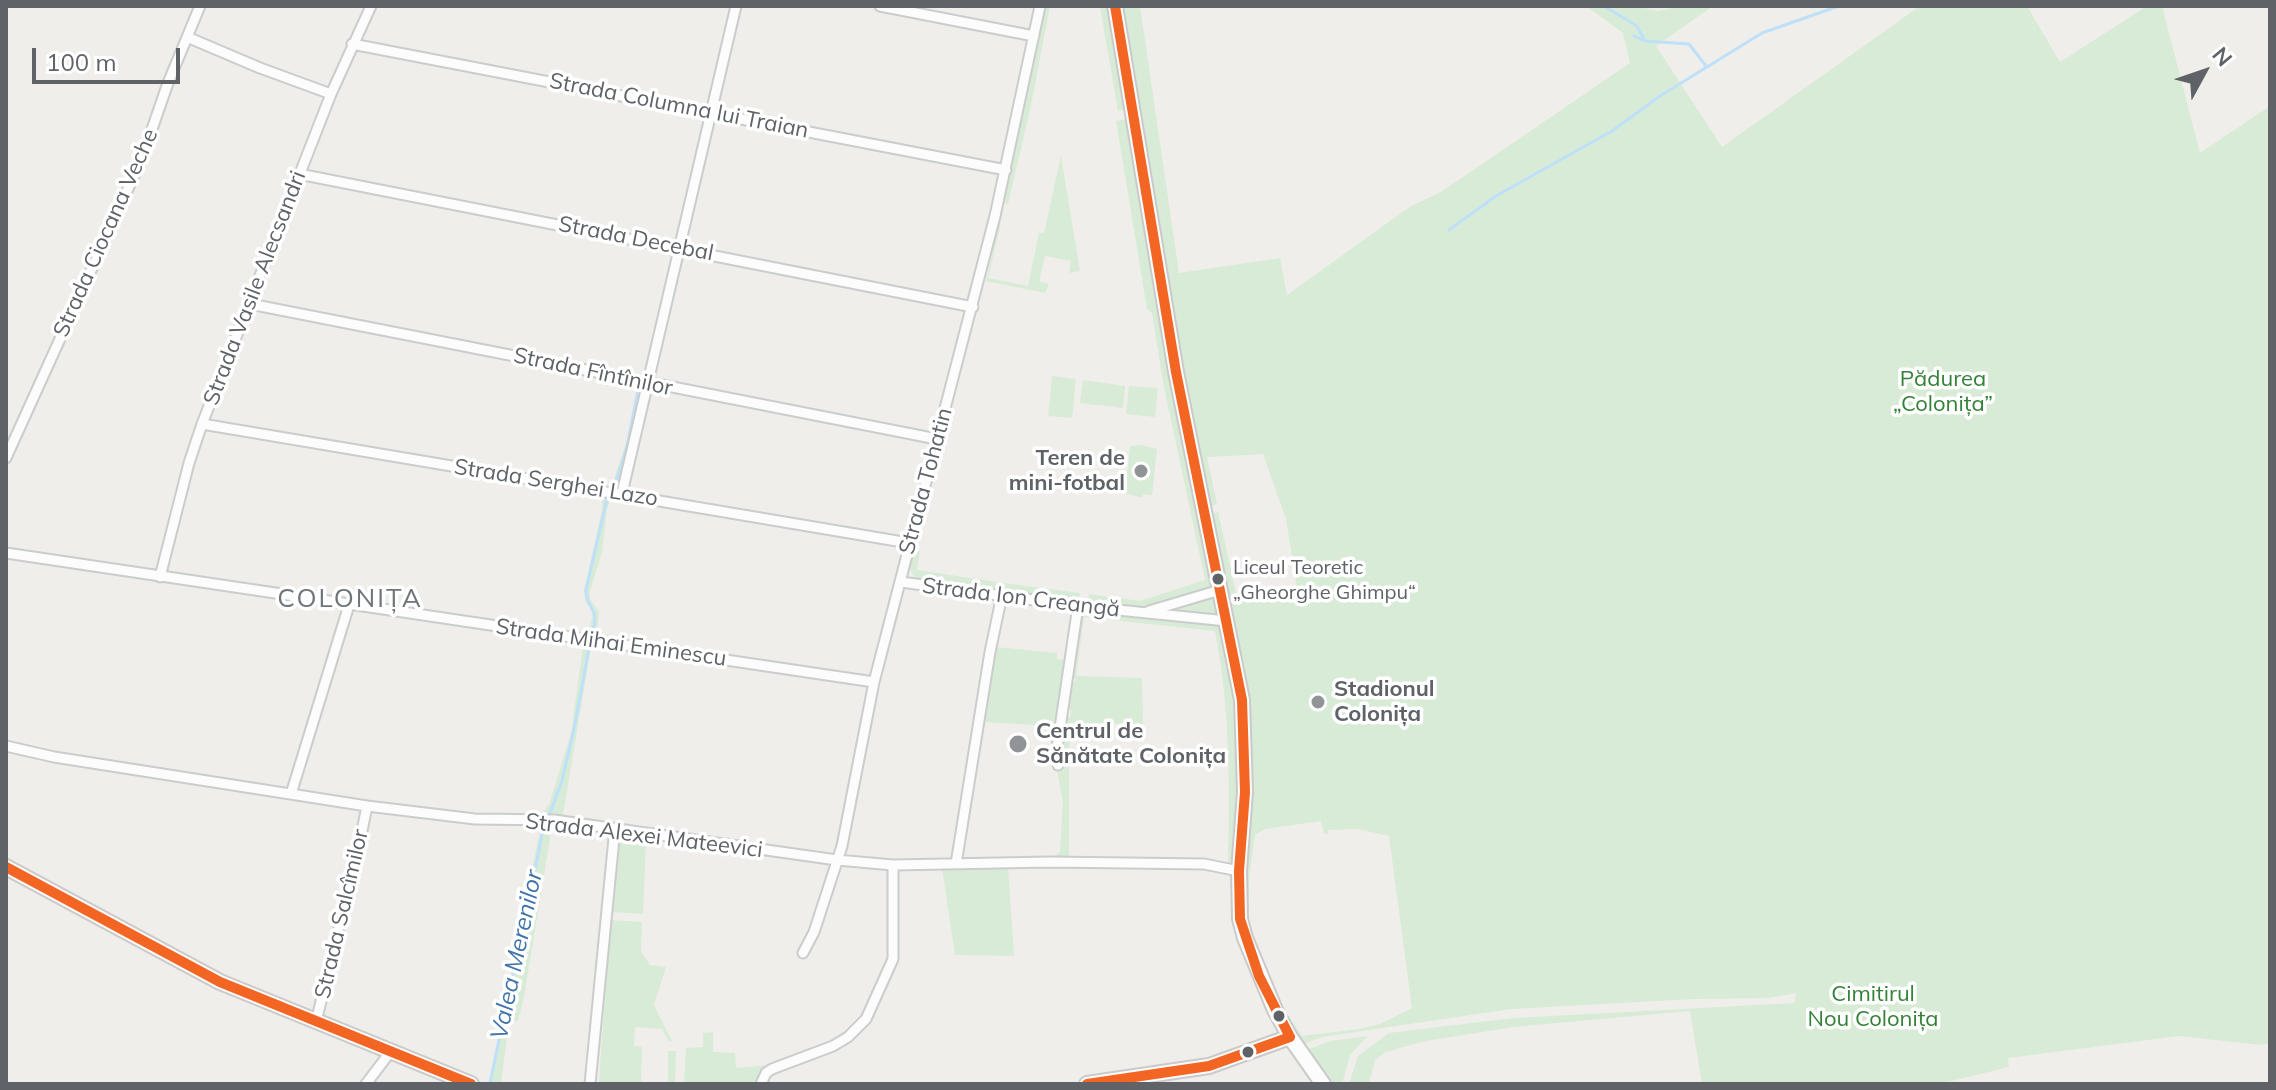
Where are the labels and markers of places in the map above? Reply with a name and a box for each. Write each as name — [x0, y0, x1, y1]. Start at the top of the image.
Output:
place label: Teren de mini-fotbal — [1009, 445, 1125, 496]
marker: Teren de mini-fotbal — [1132, 462, 1150, 480]
place label: Liceul Teoretic „Gheorghe Ghimpu“ — [1233, 556, 1416, 603]
marker: Liceul Teoretic „Gheorghe Ghimpu“ — [1210, 571, 1226, 587]
place label: Stadionul Colonița — [1334, 676, 1435, 728]
marker: Stadionul Colonița — [1309, 693, 1327, 711]
place label: Centrul de Sănătate Colonița — [1036, 718, 1226, 770]
marker: Centrul de Sănătate Colonița — [1007, 733, 1029, 755]
unlabelled marker — [1271, 1008, 1287, 1024]
unlabelled marker — [1240, 1044, 1256, 1060]

